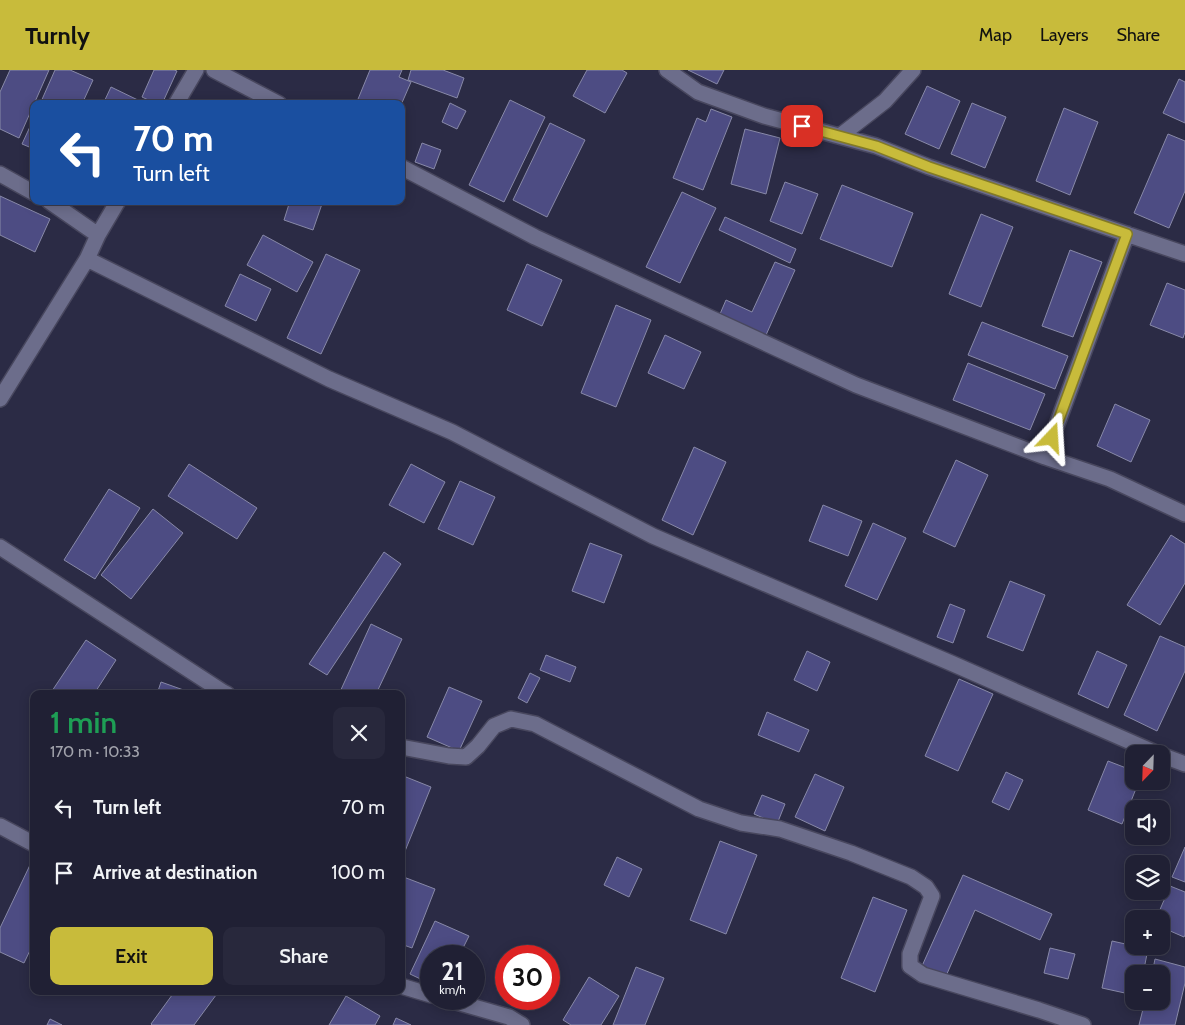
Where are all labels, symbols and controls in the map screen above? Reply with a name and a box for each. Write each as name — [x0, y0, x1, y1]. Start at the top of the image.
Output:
text: Turnly — [25, 21, 90, 50]
text: Map — [979, 24, 1012, 46]
text: Layers — [1040, 24, 1089, 46]
text: Share — [1117, 24, 1160, 46]
pin — [781, 105, 823, 147]
icon: arrive — [788, 112, 816, 140]
text: 70 m — [133, 117, 214, 160]
icon: left — [50, 120, 115, 185]
text: Turn left — [133, 160, 210, 187]
position arrow — [1025, 411, 1077, 463]
text: 1 min — [50, 704, 117, 741]
button: close — [333, 707, 385, 759]
text: 170 m · 10:33 — [50, 742, 140, 761]
north arrow — [1125, 745, 1170, 790]
map controls — [1125, 745, 1170, 1010]
icon: left — [50, 794, 78, 822]
text: Turn left — [93, 796, 161, 819]
text: 70 m — [341, 796, 385, 819]
button: sound — [1125, 800, 1170, 845]
button: layers — [1125, 855, 1170, 900]
icon: arrive — [50, 859, 78, 887]
text: Arrive at destination — [93, 861, 257, 884]
text: 100 m — [331, 861, 385, 884]
button: + — [1125, 910, 1170, 955]
button: Exit — [50, 927, 213, 985]
button: Share — [223, 927, 385, 985]
speed limit sign: 30 — [495, 945, 560, 1010]
text: 21 — [441, 956, 464, 986]
button: − — [1125, 965, 1170, 1010]
text: km/h — [439, 982, 466, 997]

